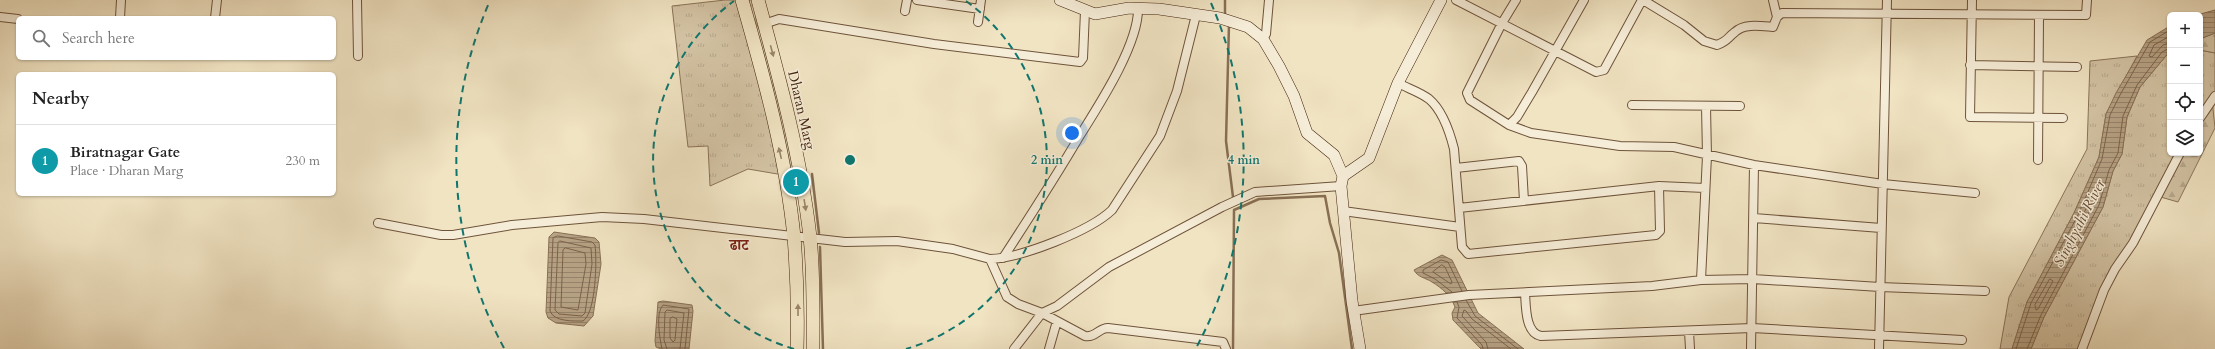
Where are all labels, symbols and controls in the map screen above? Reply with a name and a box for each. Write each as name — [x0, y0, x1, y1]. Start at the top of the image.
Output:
map controls — [2167, 12, 2203, 156]
button: + — [2167, 12, 2203, 48]
search box — [16, 16, 336, 60]
icon: search — [30, 27, 52, 49]
text: Search here — [62, 28, 135, 48]
one-way arrow — [769, 45, 775, 57]
button: − — [2167, 48, 2203, 84]
street label: Dharan Marg — [783, 69, 820, 151]
button: locate — [2167, 84, 2203, 120]
text: Nearby — [32, 87, 89, 110]
button: layers — [2167, 120, 2203, 156]
your location — [1062, 123, 1082, 143]
text: Biratnagar Gate — [70, 142, 180, 162]
one-way arrow — [777, 147, 783, 159]
text: 1 — [42, 152, 48, 170]
text: 230 m — [286, 152, 320, 170]
text: 2 min — [1031, 152, 1063, 168]
text: 4 min — [1228, 152, 1260, 168]
centre of rings — [843, 153, 857, 167]
text: Place · Dharan Marg — [70, 162, 183, 180]
pin: 1 — [783, 167, 809, 197]
water label: Singhyahi River — [2048, 175, 2110, 270]
one-way arrow — [802, 199, 808, 212]
district label: ढाट — [728, 235, 750, 255]
one-way arrow — [795, 303, 801, 316]

